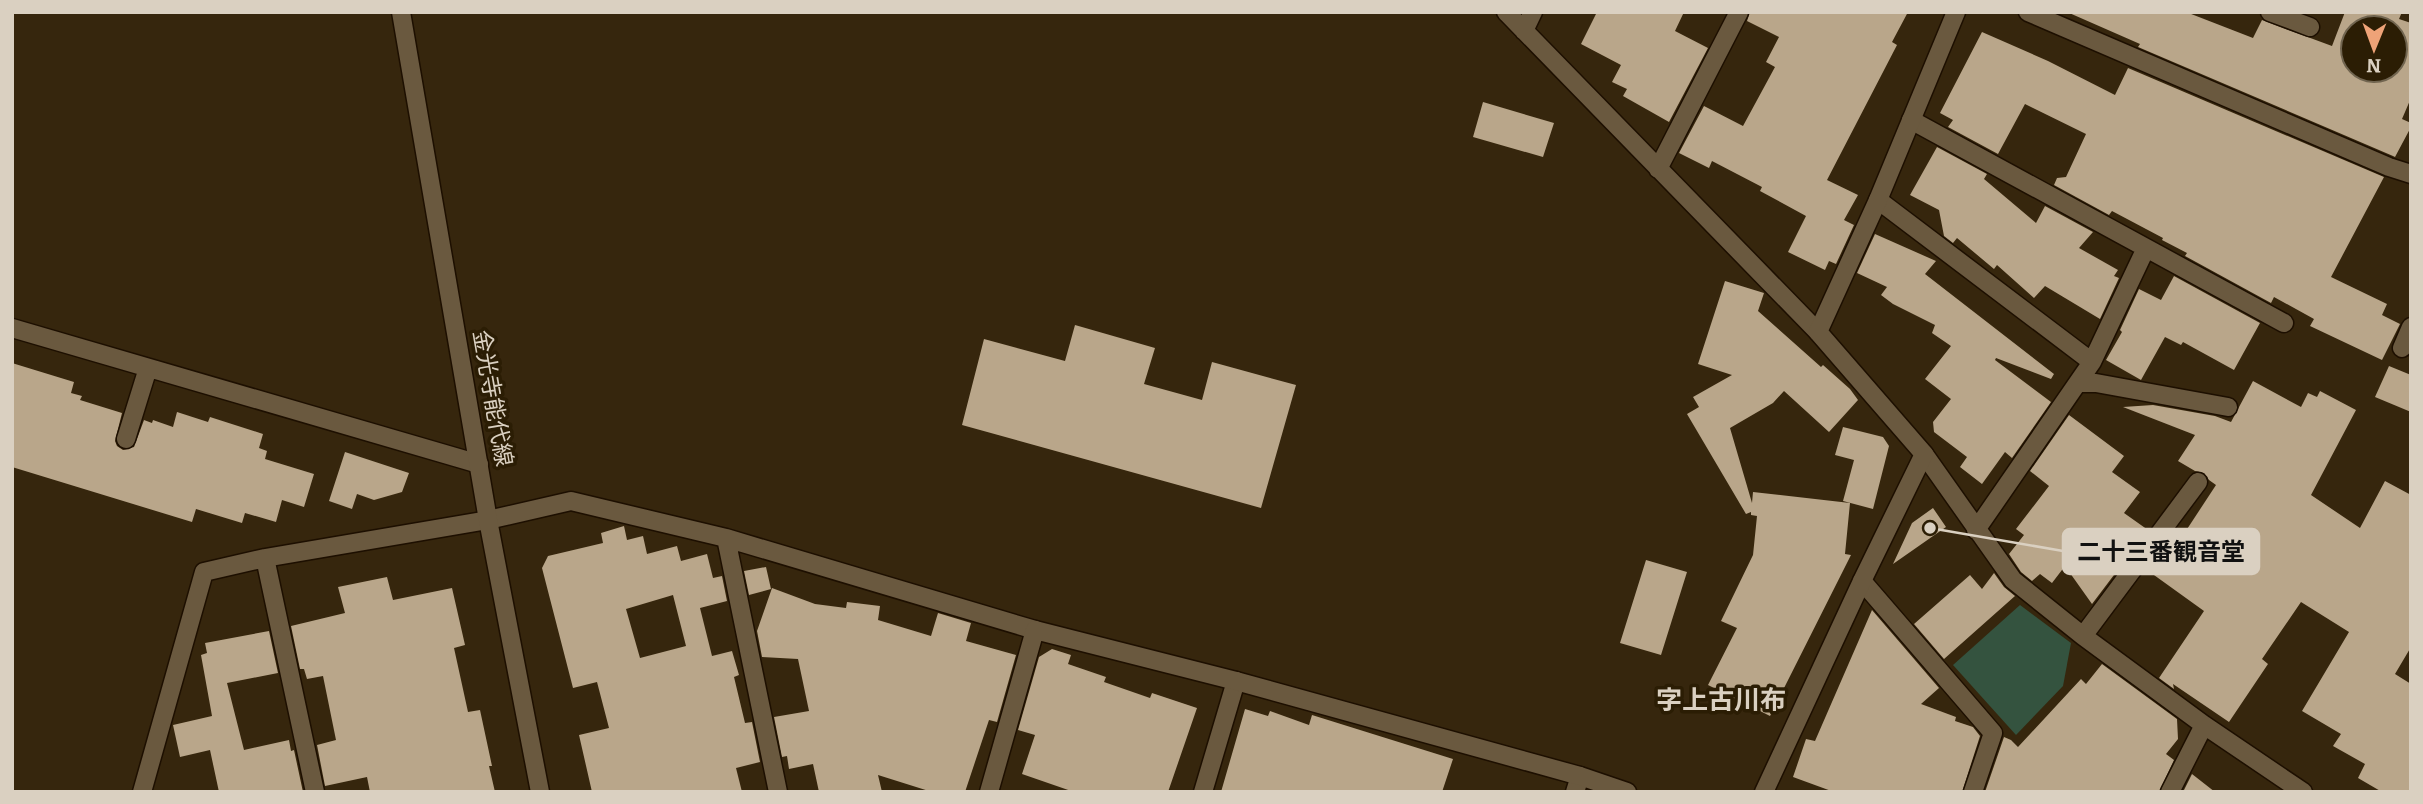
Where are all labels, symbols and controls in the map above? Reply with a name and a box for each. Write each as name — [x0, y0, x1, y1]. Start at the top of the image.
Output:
north arrow — [2339, 14, 2409, 84]
text: N — [2366, 54, 2381, 77]
street label: 金光寺能代線 — [467, 328, 519, 468]
callout: 二十三番観音堂 — [2063, 529, 2259, 574]
text: 二十三番観音堂 — [2077, 538, 2245, 566]
district label: 字上古川布 — [1656, 685, 1786, 716]

